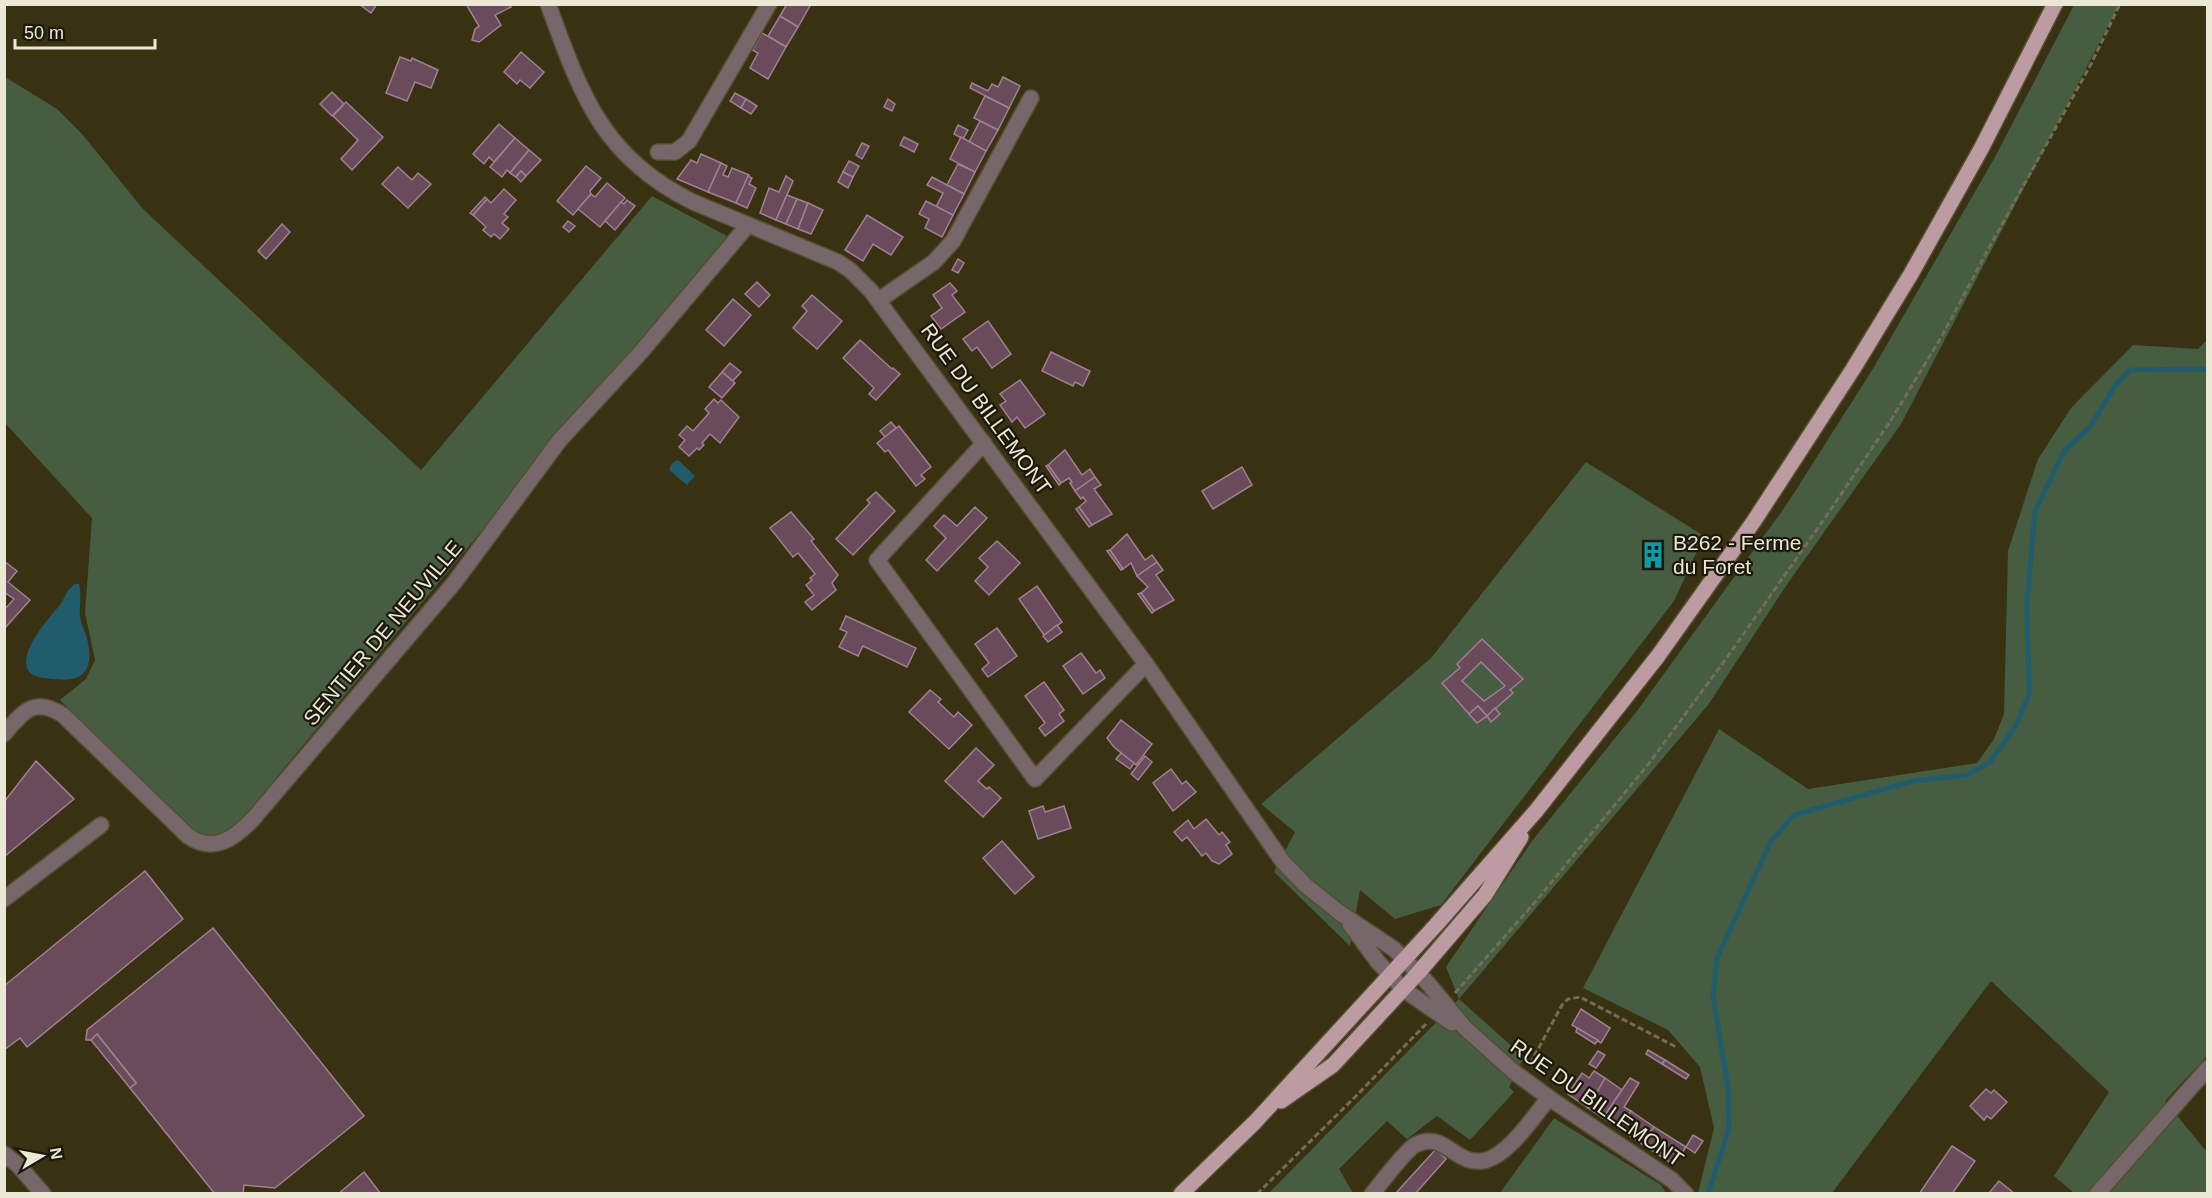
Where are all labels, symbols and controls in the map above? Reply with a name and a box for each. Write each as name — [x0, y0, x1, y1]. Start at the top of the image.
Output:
scale bar — [15, 12, 154, 50]
text: 50 m — [24, 23, 64, 43]
street label: RUE DU BILLEMONT — [917, 319, 1056, 499]
place label: B262 - Ferme du Foret — [1673, 531, 1801, 578]
street label: SENTIER DE NEUVILLE — [299, 536, 466, 729]
building icon: B262 - Ferme du Foret — [1638, 540, 1668, 570]
street label: RUE DU BILLEMONT — [1507, 1034, 1688, 1171]
north arrow — [12, 1126, 72, 1186]
text: N — [47, 1146, 66, 1161]

